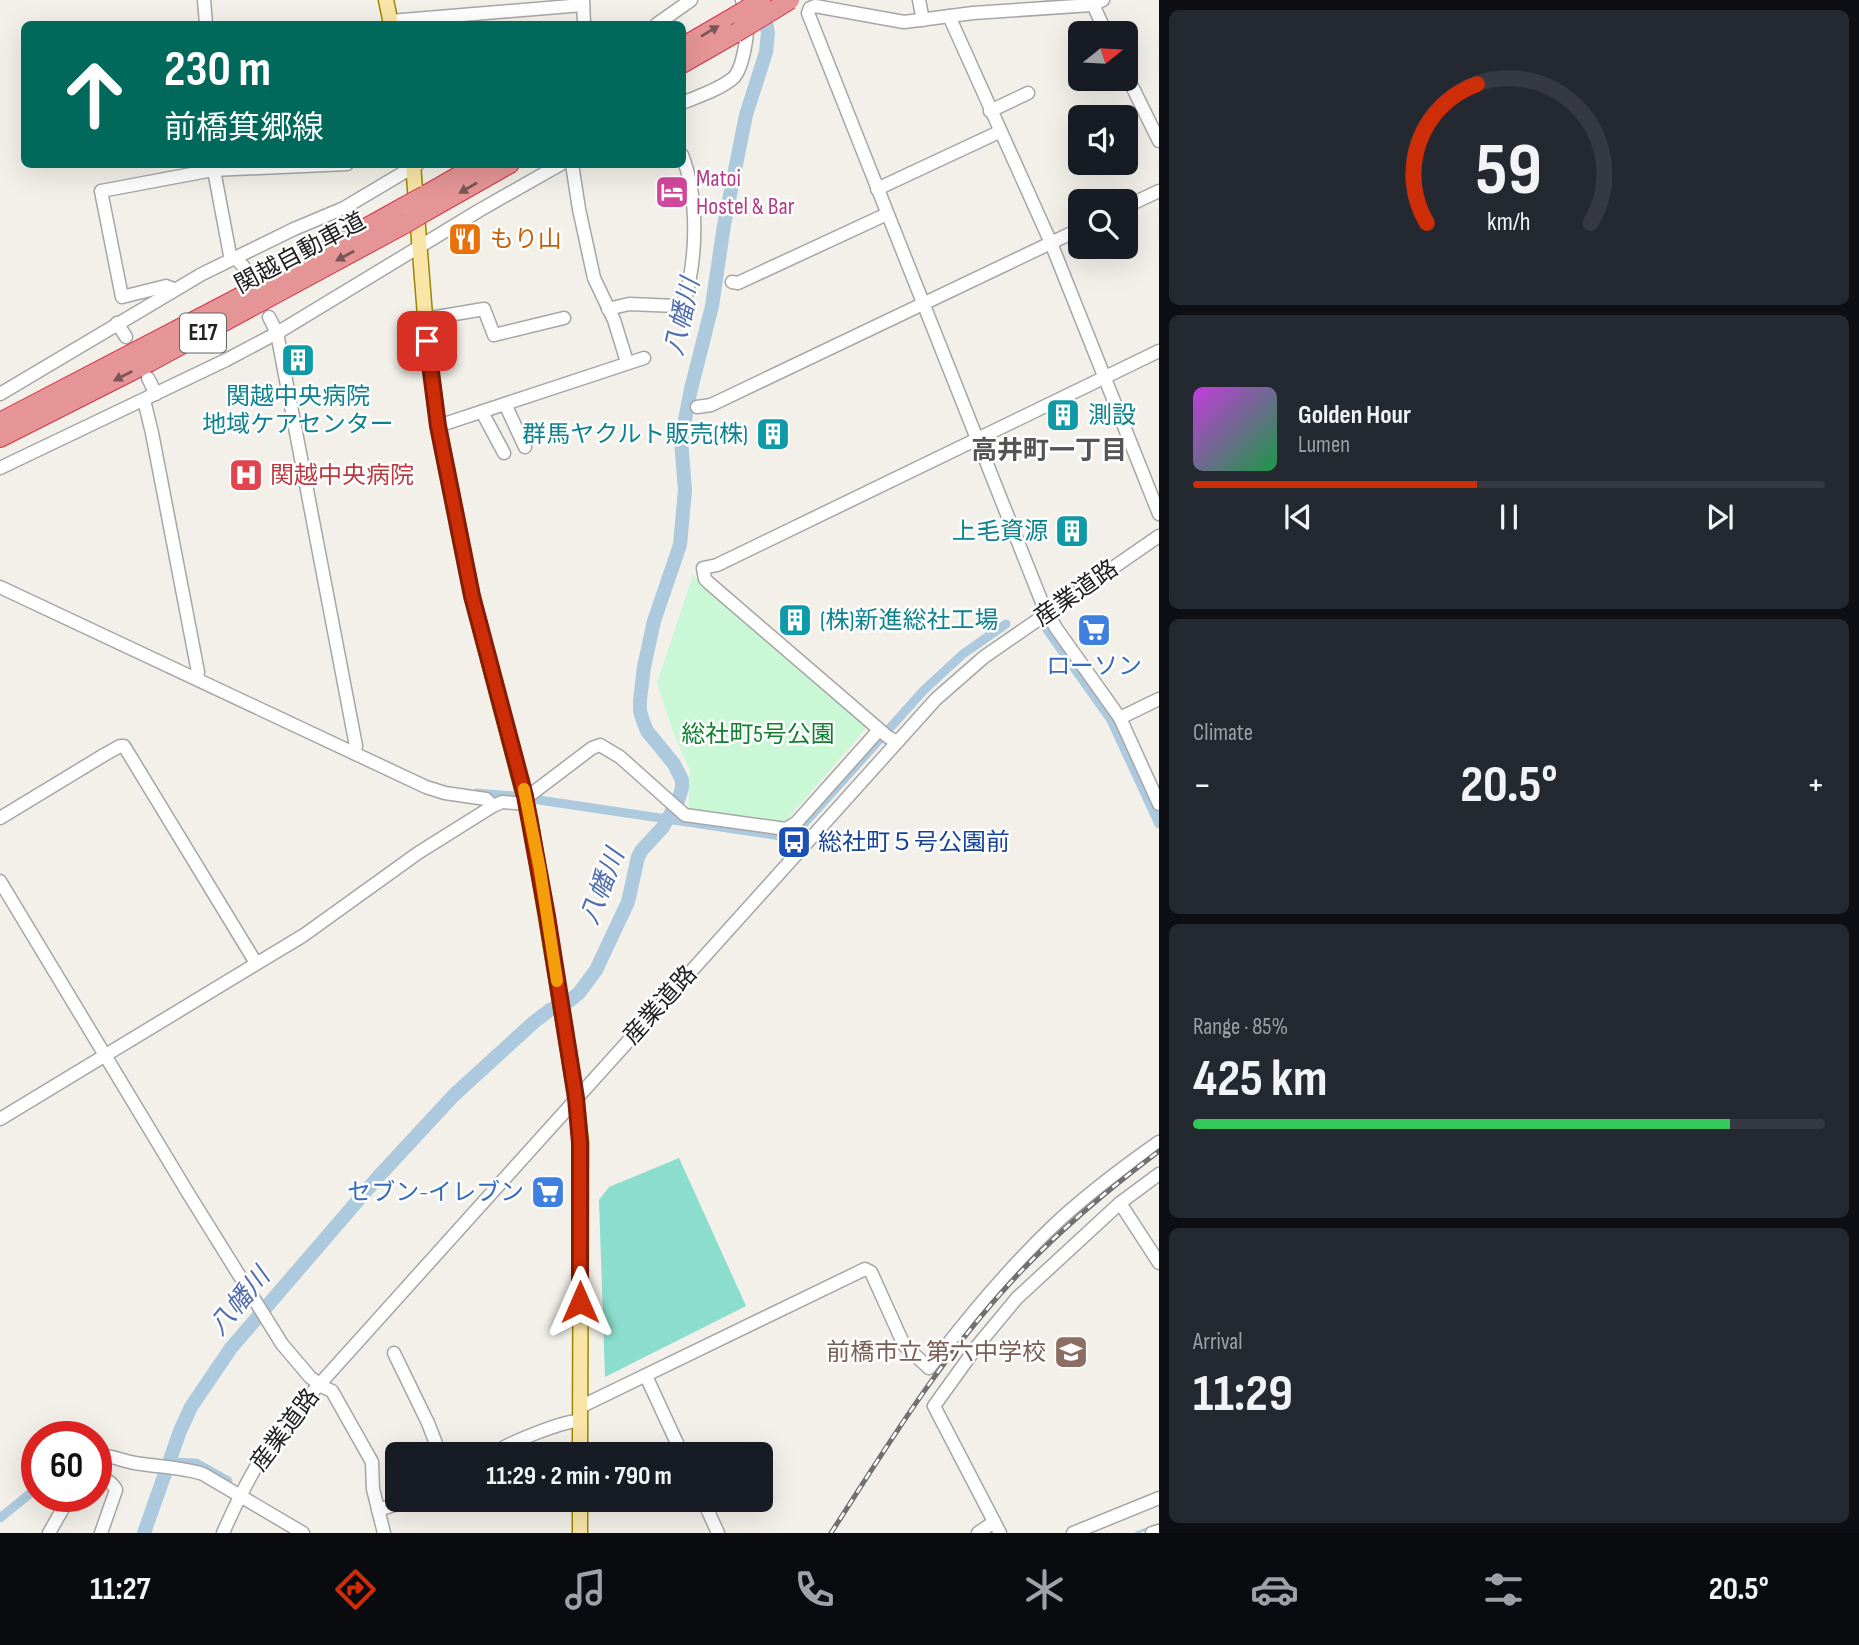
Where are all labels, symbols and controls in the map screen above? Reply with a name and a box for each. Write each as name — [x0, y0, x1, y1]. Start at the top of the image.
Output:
north arrow — [1068, 21, 1138, 91]
map controls — [1068, 21, 1138, 259]
one-way arrow — [700, 25, 719, 37]
text: 230 m — [164, 41, 271, 100]
icon: ahead — [49, 49, 140, 140]
button: sound — [1068, 105, 1138, 175]
text: 前橋箕郷線 — [164, 109, 324, 148]
text: 59 — [1476, 128, 1542, 216]
place label: Matoi Hostel & Bar — [696, 164, 795, 221]
hotel icon: Matoi Hostel & Bar — [653, 173, 691, 211]
one-way arrow — [459, 182, 478, 194]
button: search — [1068, 189, 1138, 259]
street label: 関越自動車道 — [230, 206, 370, 300]
text: km/h — [1487, 207, 1531, 238]
restaurant icon: もり山 — [446, 220, 484, 258]
place label: もり山 — [490, 225, 562, 254]
one-way arrow — [335, 250, 355, 262]
water label: 八幡川 — [659, 273, 708, 358]
pin — [397, 311, 457, 371]
road number: E17 — [180, 314, 226, 352]
icon: arrive — [408, 322, 446, 360]
building icon: 関越中央病院 地域ケアセンター — [279, 341, 317, 379]
one-way arrow — [113, 370, 133, 381]
place label: 関越中央病院 地域ケアセンター — [202, 382, 394, 439]
building icon: 測設 — [1044, 396, 1082, 434]
text: Golden Hour — [1298, 400, 1411, 431]
place label: 測設 — [1088, 401, 1136, 430]
building icon: 群馬ヤクルト販売(株) — [754, 415, 792, 453]
place label: 群馬ヤクルト販売(株) — [522, 420, 748, 449]
text: Lumen — [1298, 431, 1350, 459]
district label: 高井町一丁目 — [971, 436, 1127, 467]
hospital icon: 関越中央病院 — [227, 456, 265, 494]
place label: 関越中央病院 — [270, 461, 414, 490]
icon: previous — [1279, 498, 1317, 536]
icon: pause — [1490, 498, 1528, 536]
icon: next — [1701, 498, 1739, 536]
building icon: 上毛資源 — [1053, 512, 1091, 550]
place label: 上毛資源 — [952, 517, 1048, 546]
street label: 産業道路 — [1028, 554, 1124, 632]
building icon: (株)新進総社工場 — [776, 601, 814, 639]
place label: (株)新進総社工場 — [820, 606, 998, 635]
supermarket icon: ローソン — [1075, 611, 1113, 649]
place label: ローソン — [1046, 652, 1142, 681]
text: Climate — [1193, 719, 1253, 747]
park label: 総社町5号公園 — [681, 720, 835, 749]
text: 20.5° — [1460, 754, 1558, 817]
text: − — [1193, 763, 1212, 808]
text: + — [1806, 763, 1825, 808]
bus stop icon: 総社町５号公園前 — [775, 823, 813, 861]
place label: 総社町５号公園前 — [818, 828, 1010, 857]
water label: 八幡川 — [575, 842, 633, 929]
street label: 産業道路 — [617, 960, 703, 1050]
text: Range · 85% — [1193, 1013, 1288, 1041]
text: 425 km — [1193, 1048, 1327, 1111]
supermarket icon: セブン-イレブン — [529, 1173, 567, 1211]
place label: セブン-イレブン — [347, 1178, 524, 1207]
water label: 八幡川 — [203, 1260, 279, 1342]
position arrow — [543, 1265, 617, 1339]
text: Arrival — [1193, 1328, 1242, 1356]
school or university icon: 前橋市立 第六中学校 — [1052, 1333, 1090, 1371]
place label: 前橋市立 第六中学校 — [826, 1338, 1046, 1367]
text: 11:29 — [1193, 1363, 1293, 1426]
street label: 産業道路 — [245, 1383, 325, 1477]
speed limit sign: 60 — [21, 1421, 112, 1512]
text: 11:29 · 2 min · 790 m — [486, 1461, 672, 1492]
icon: directions — [331, 1565, 380, 1614]
icon: music — [561, 1565, 610, 1614]
icon: phone — [790, 1565, 839, 1614]
icon: climate — [1020, 1565, 1069, 1614]
icon: car — [1250, 1565, 1299, 1614]
icon: filters — [1479, 1565, 1528, 1614]
text: 11:27 — [90, 1570, 151, 1609]
text: 20.5° — [1709, 1570, 1769, 1609]

